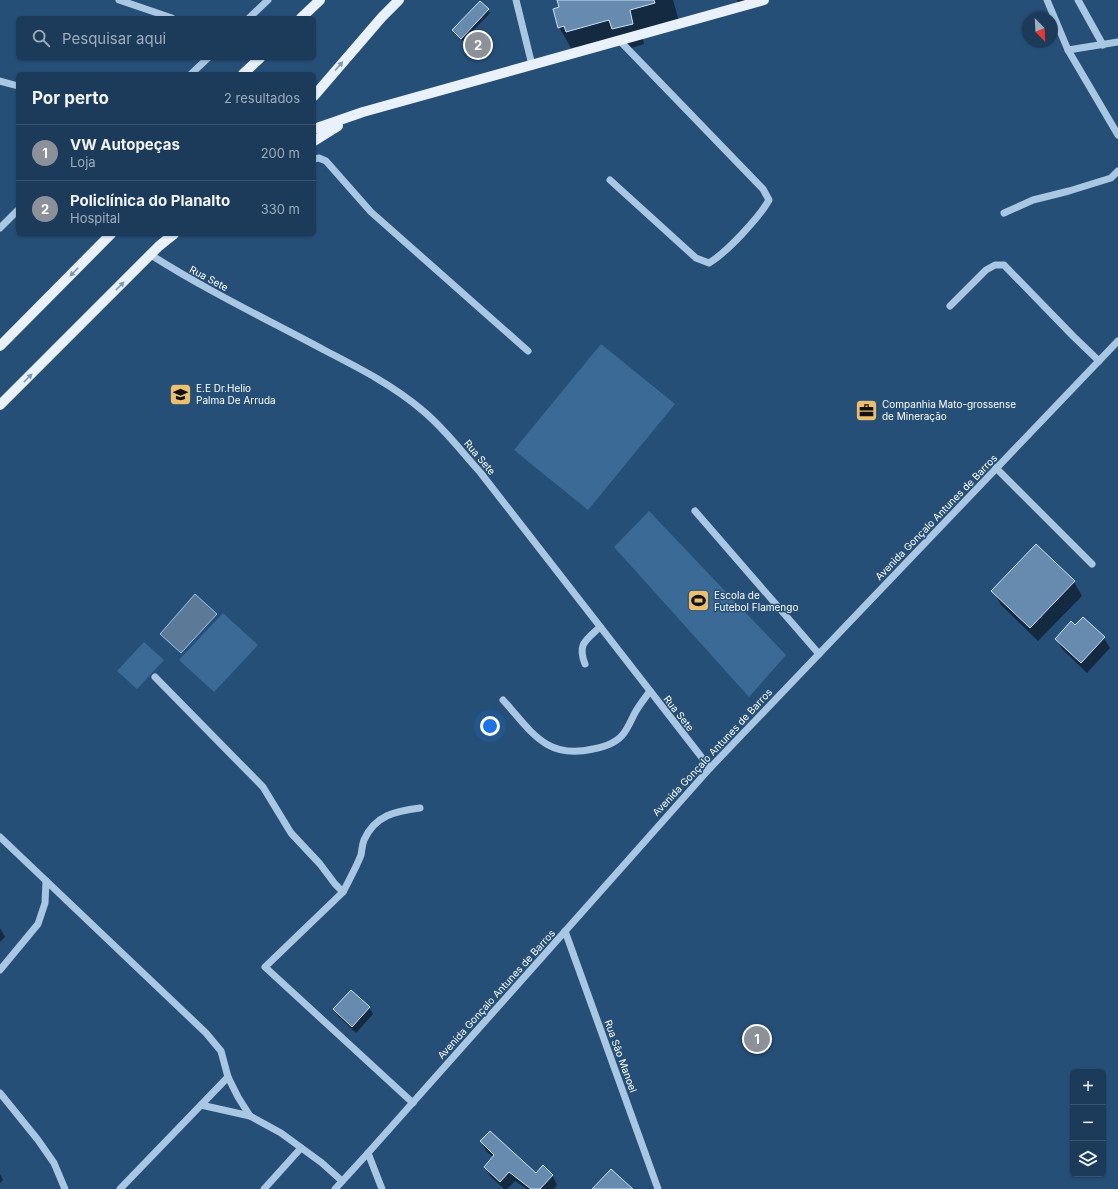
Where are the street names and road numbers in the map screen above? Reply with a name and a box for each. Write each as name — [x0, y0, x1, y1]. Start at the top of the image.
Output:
street label: Rua Sete — [188, 263, 231, 293]
street label: Rua Sete — [462, 437, 498, 477]
street label: Avenida Gonçalo Antunes de Barros — [873, 452, 999, 582]
street label: Avenida Gonçalo Antunes de Barros — [650, 686, 774, 818]
street label: Rua Sete — [661, 693, 697, 733]
street label: Avenida Gonçalo Antunes de Barros — [435, 927, 557, 1061]
street label: Rua São Manoel — [602, 1018, 640, 1094]

